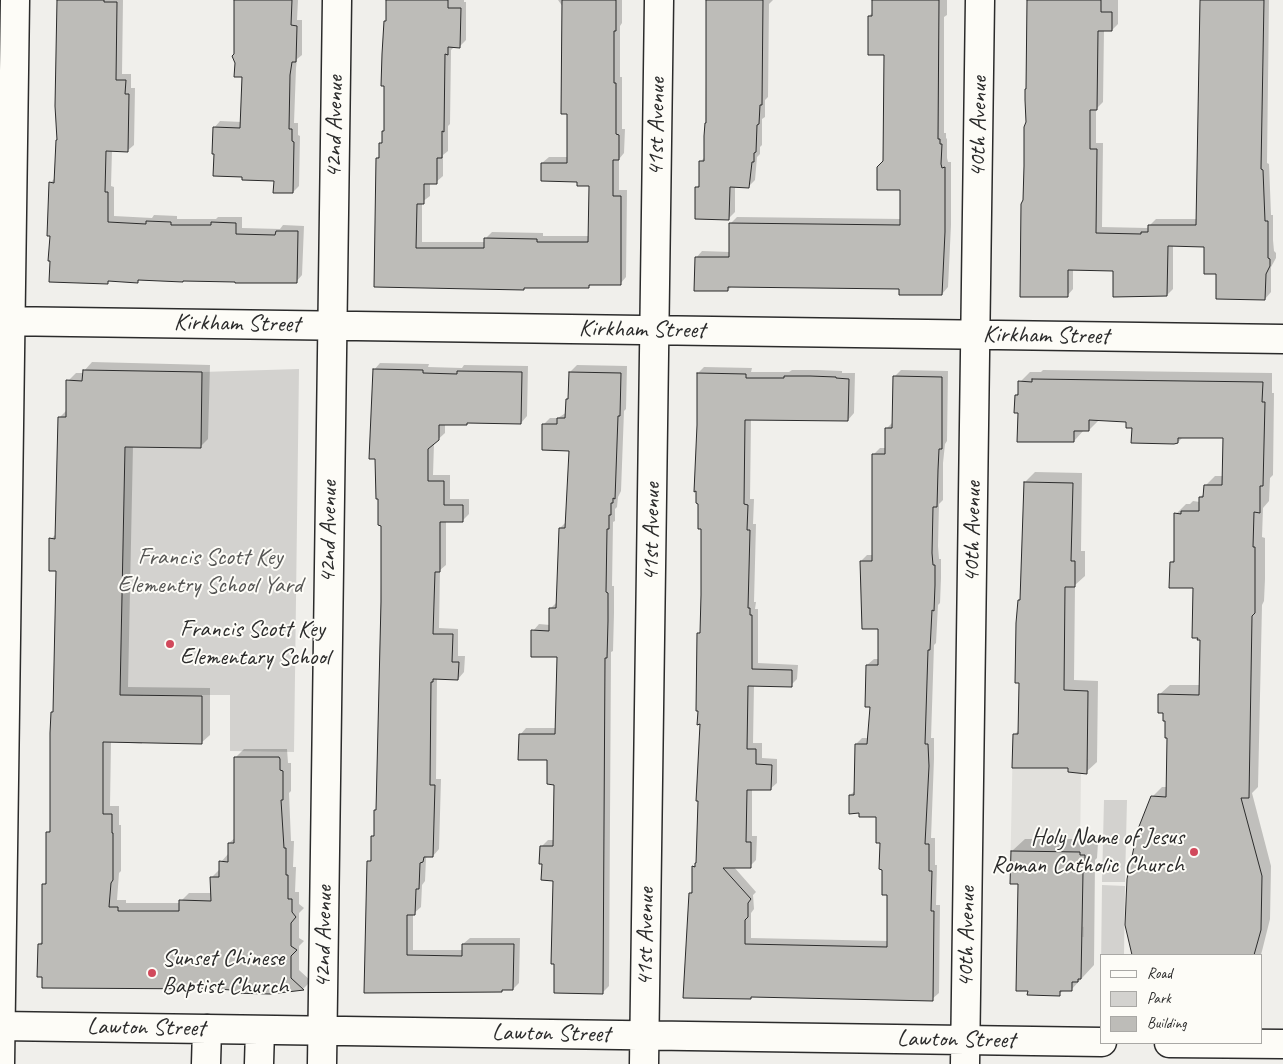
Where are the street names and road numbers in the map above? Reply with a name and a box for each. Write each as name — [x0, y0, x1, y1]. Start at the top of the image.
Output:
street label: 42nd Avenue — [320, 75, 350, 179]
street label: 40th Avenue — [964, 76, 994, 178]
street label: 41st Avenue — [642, 77, 672, 177]
street label: Kirkham Street — [174, 309, 300, 339]
street label: Kirkham Street — [579, 315, 705, 345]
street label: Kirkham Street — [983, 321, 1109, 351]
street label: 42nd Avenue — [314, 480, 344, 584]
street label: 40th Avenue — [958, 481, 988, 583]
street label: 41st Avenue — [637, 482, 667, 582]
street label: 42nd Avenue — [309, 885, 339, 989]
street label: 40th Avenue — [952, 886, 982, 988]
street label: 41st Avenue — [631, 887, 661, 987]
street label: Lawton Street — [87, 1013, 205, 1043]
street label: Lawton Street — [492, 1019, 610, 1049]
street label: Lawton Street — [897, 1025, 1015, 1055]

